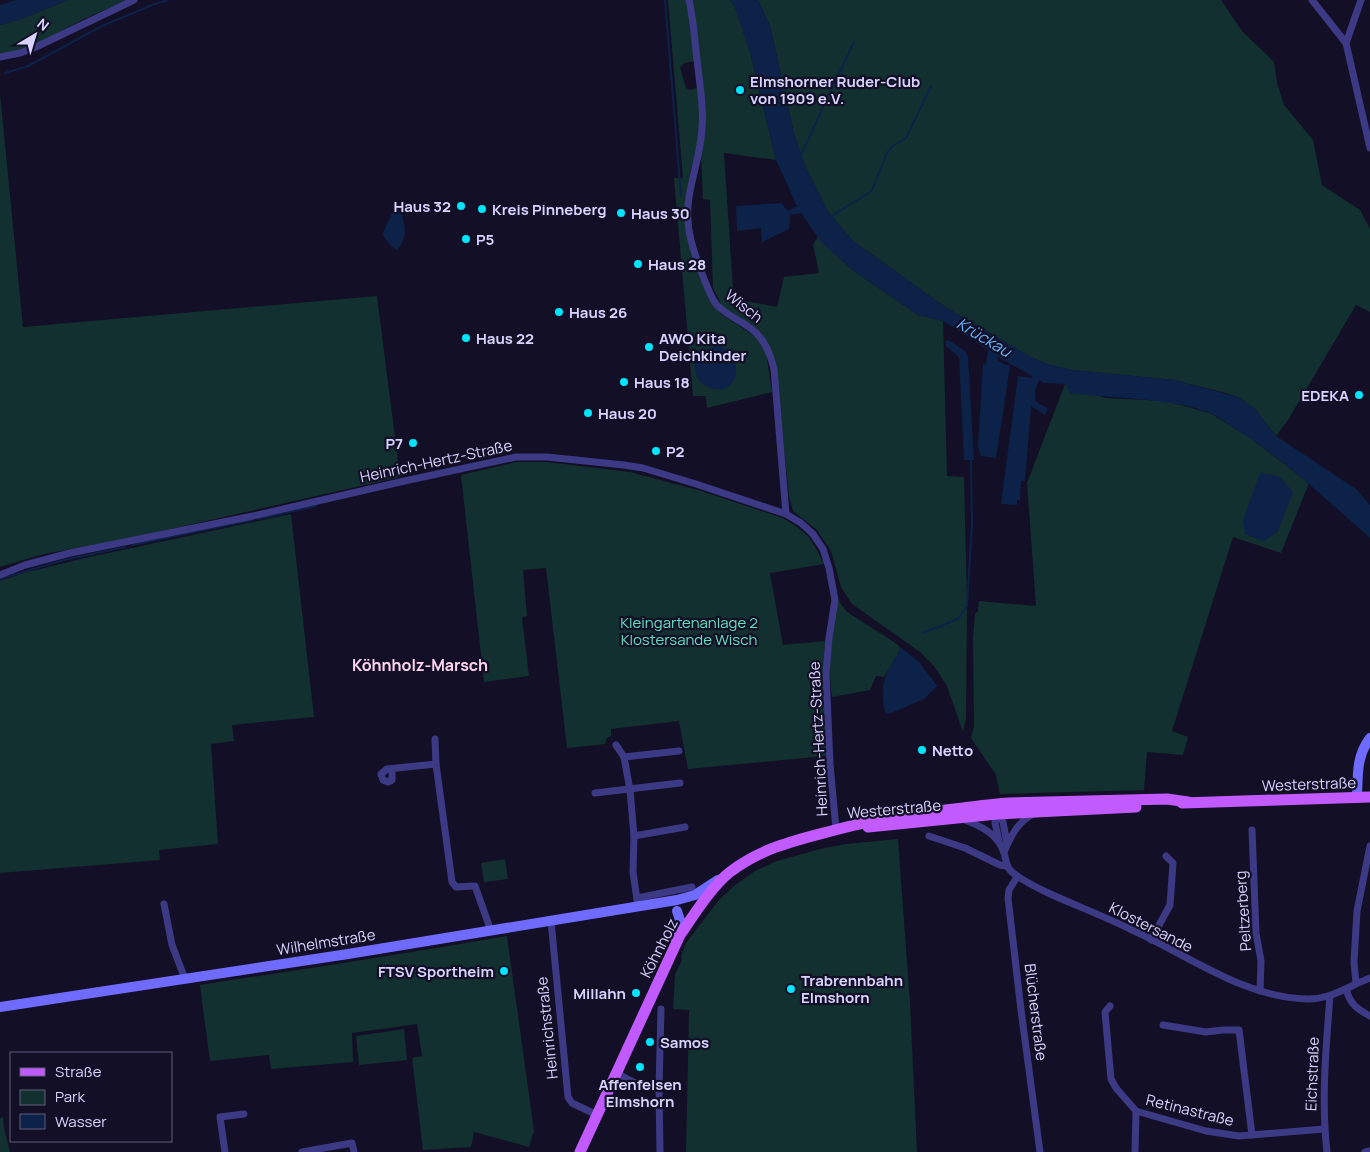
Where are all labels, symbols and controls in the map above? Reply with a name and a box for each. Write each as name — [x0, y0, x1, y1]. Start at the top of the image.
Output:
north arrow — [10, 10, 60, 60]
text: N — [33, 14, 53, 35]
place label: Elmshorner Ruder-Club von 1909 e.V. — [750, 71, 920, 109]
marker: Elmshorner Ruder-Club von 1909 e.V. — [734, 84, 746, 96]
place label: Haus 32 — [393, 196, 451, 217]
place label: Kreis Pinneberg — [492, 199, 607, 220]
marker: Haus 32 — [455, 200, 467, 212]
marker: Kreis Pinneberg — [476, 203, 488, 215]
place label: Haus 30 — [631, 203, 690, 224]
marker: Haus 30 — [615, 207, 627, 219]
place label: P5 — [476, 229, 495, 250]
marker: P5 — [460, 233, 472, 245]
place label: Haus 28 — [648, 254, 706, 275]
marker: Haus 28 — [632, 258, 644, 270]
street label: Wisch — [721, 285, 767, 327]
place label: Haus 26 — [569, 302, 627, 323]
marker: Haus 26 — [553, 306, 565, 318]
water label: Krückau — [953, 312, 1017, 363]
place label: Haus 22 — [476, 328, 534, 349]
place label: AWO Kita Deichkinder — [659, 328, 747, 366]
marker: Haus 22 — [460, 332, 472, 344]
marker: AWO Kita Deichkinder — [643, 341, 655, 353]
place label: Haus 18 — [634, 372, 690, 393]
marker: Haus 18 — [618, 376, 630, 388]
place label: EDEKA — [1301, 385, 1349, 406]
marker: EDEKA — [1353, 389, 1365, 401]
place label: Haus 20 — [598, 403, 657, 424]
marker: Haus 20 — [582, 407, 594, 419]
place label: P7 — [385, 433, 403, 454]
street label: Heinrich-Hertz-Straße — [358, 435, 514, 487]
marker: P7 — [407, 437, 419, 449]
place label: P2 — [666, 441, 685, 462]
marker: P2 — [650, 445, 662, 457]
park label: Kleingartenanlage 2 Klostersande Wisch — [620, 612, 758, 650]
district label: Köhnholz-Marsch — [352, 654, 488, 676]
street label: Heinrich-Hertz-Straße — [803, 661, 833, 817]
place label: Netto — [932, 740, 973, 761]
marker: Netto — [916, 744, 928, 756]
street label: Westerstraße — [1261, 772, 1357, 796]
street label: Westerstraße — [846, 794, 942, 824]
street label: Peltzerberg — [1230, 870, 1256, 952]
street label: Klostersande — [1106, 897, 1197, 957]
street label: Köhnholz — [635, 915, 683, 981]
street label: Wilhelmstraße — [275, 924, 377, 960]
place label: FTSV Sportheim — [378, 961, 494, 982]
street label: Blücherstraße — [1020, 962, 1052, 1062]
marker: FTSV Sportheim — [498, 965, 510, 977]
place label: Trabrennbahn Elmshorn — [801, 970, 903, 1008]
street label: Heinrichstraße — [531, 976, 563, 1080]
place label: Millahn — [573, 983, 626, 1004]
marker: Trabrennbahn Elmshorn — [785, 983, 797, 995]
marker: Millahn — [630, 987, 642, 999]
place label: Samos — [660, 1032, 709, 1053]
marker: Samos — [644, 1036, 656, 1048]
street label: Eichstraße — [1300, 1036, 1324, 1112]
legend — [10, 1052, 172, 1142]
text: Straße — [55, 1061, 102, 1082]
marker: Affenfelsen Elmshorn — [634, 1061, 646, 1073]
place label: Affenfelsen Elmshorn — [598, 1074, 682, 1112]
text: Park — [55, 1086, 85, 1107]
street label: Retinastraße — [1144, 1089, 1236, 1131]
text: Wasser — [55, 1111, 107, 1132]

